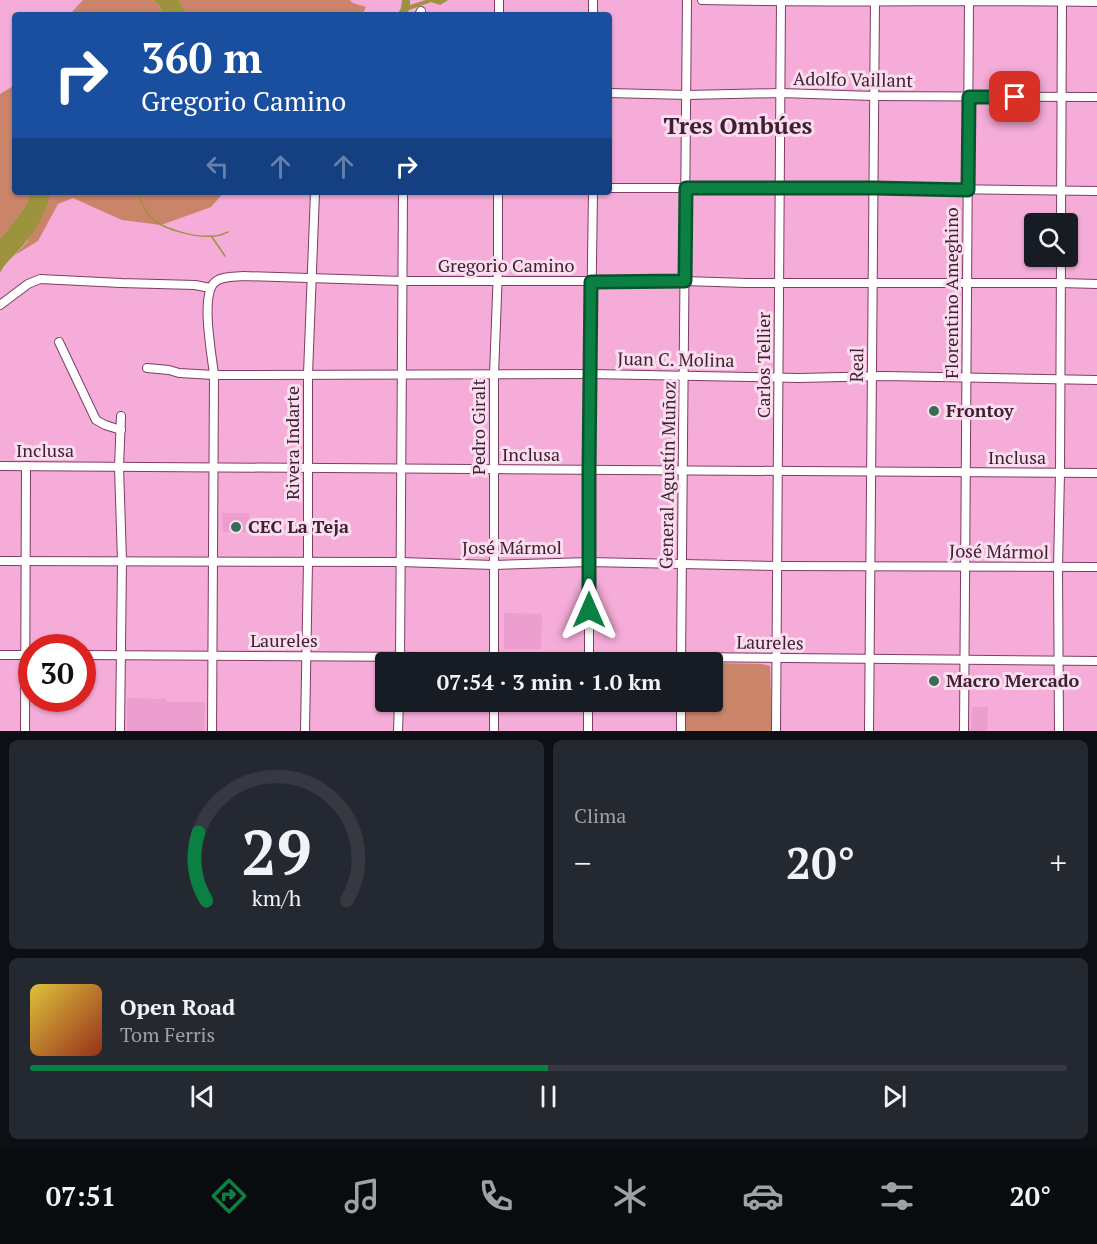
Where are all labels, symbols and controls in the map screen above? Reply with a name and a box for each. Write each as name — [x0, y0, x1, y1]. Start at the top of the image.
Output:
text: 360 m — [141, 29, 262, 85]
icon: right — [42, 36, 120, 114]
street label: Adolfo Vaillant — [793, 66, 914, 92]
pin — [989, 71, 1040, 122]
icon: arrive — [998, 80, 1031, 113]
text: Gregorio Camino — [141, 83, 346, 119]
district label: Tres Ombúes — [664, 109, 813, 141]
icon: left — [201, 150, 234, 183]
icon: ahead — [264, 150, 297, 183]
icon: ahead — [327, 150, 360, 183]
icon: right — [390, 150, 423, 183]
street label: Florentino Ameghino — [939, 207, 963, 379]
map controls — [1024, 213, 1078, 267]
button: search — [1024, 213, 1078, 267]
street label: Gregorio Camino — [438, 253, 574, 277]
street label: Carlos Tellier — [751, 312, 775, 418]
street label: Juan C. Molina — [617, 346, 735, 372]
street label: Real — [844, 347, 868, 383]
street label: Pedro Giralt — [466, 378, 490, 475]
street label: General Agustín Muñoz — [653, 381, 681, 569]
street label: Rivera Indarte — [280, 386, 304, 500]
place label: Frontoy — [946, 398, 1014, 422]
marker: Frontoy — [927, 404, 941, 418]
street label: Inclusa — [16, 438, 74, 462]
street label: Inclusa — [502, 442, 560, 466]
street label: Inclusa — [988, 445, 1046, 469]
place label: CEC La Teja — [248, 514, 349, 538]
marker: CEC La Teja — [229, 520, 243, 534]
street label: José Mármol — [462, 535, 562, 559]
street label: José Mármol — [949, 538, 1049, 564]
position arrow — [557, 578, 621, 642]
street label: Laureles — [250, 628, 318, 652]
street label: Laureles — [736, 629, 804, 655]
speed limit sign: 30 — [18, 634, 96, 712]
text: 07:54 · 3 min · 1.0 km — [437, 667, 661, 696]
place label: Macro Mercado — [946, 668, 1079, 692]
marker: Macro Mercado — [927, 674, 941, 688]
text: Clima — [574, 802, 626, 829]
text: 29 — [241, 810, 312, 893]
text: 20° — [786, 832, 855, 892]
text: − — [574, 841, 592, 884]
text: + — [1049, 841, 1067, 884]
text: km/h — [252, 885, 302, 913]
text: Open Road — [120, 992, 235, 1021]
text: Tom Ferris — [120, 1021, 215, 1048]
icon: previous — [186, 1080, 219, 1113]
icon: pause — [532, 1080, 565, 1113]
icon: next — [878, 1080, 911, 1113]
icon: directions — [208, 1175, 250, 1217]
icon: music — [341, 1175, 383, 1217]
icon: phone — [475, 1175, 517, 1217]
icon: climate — [609, 1175, 651, 1217]
icon: car — [742, 1175, 784, 1217]
icon: filters — [876, 1175, 918, 1217]
text: 07:51 — [46, 1178, 116, 1214]
text: 20° — [1009, 1178, 1051, 1214]

